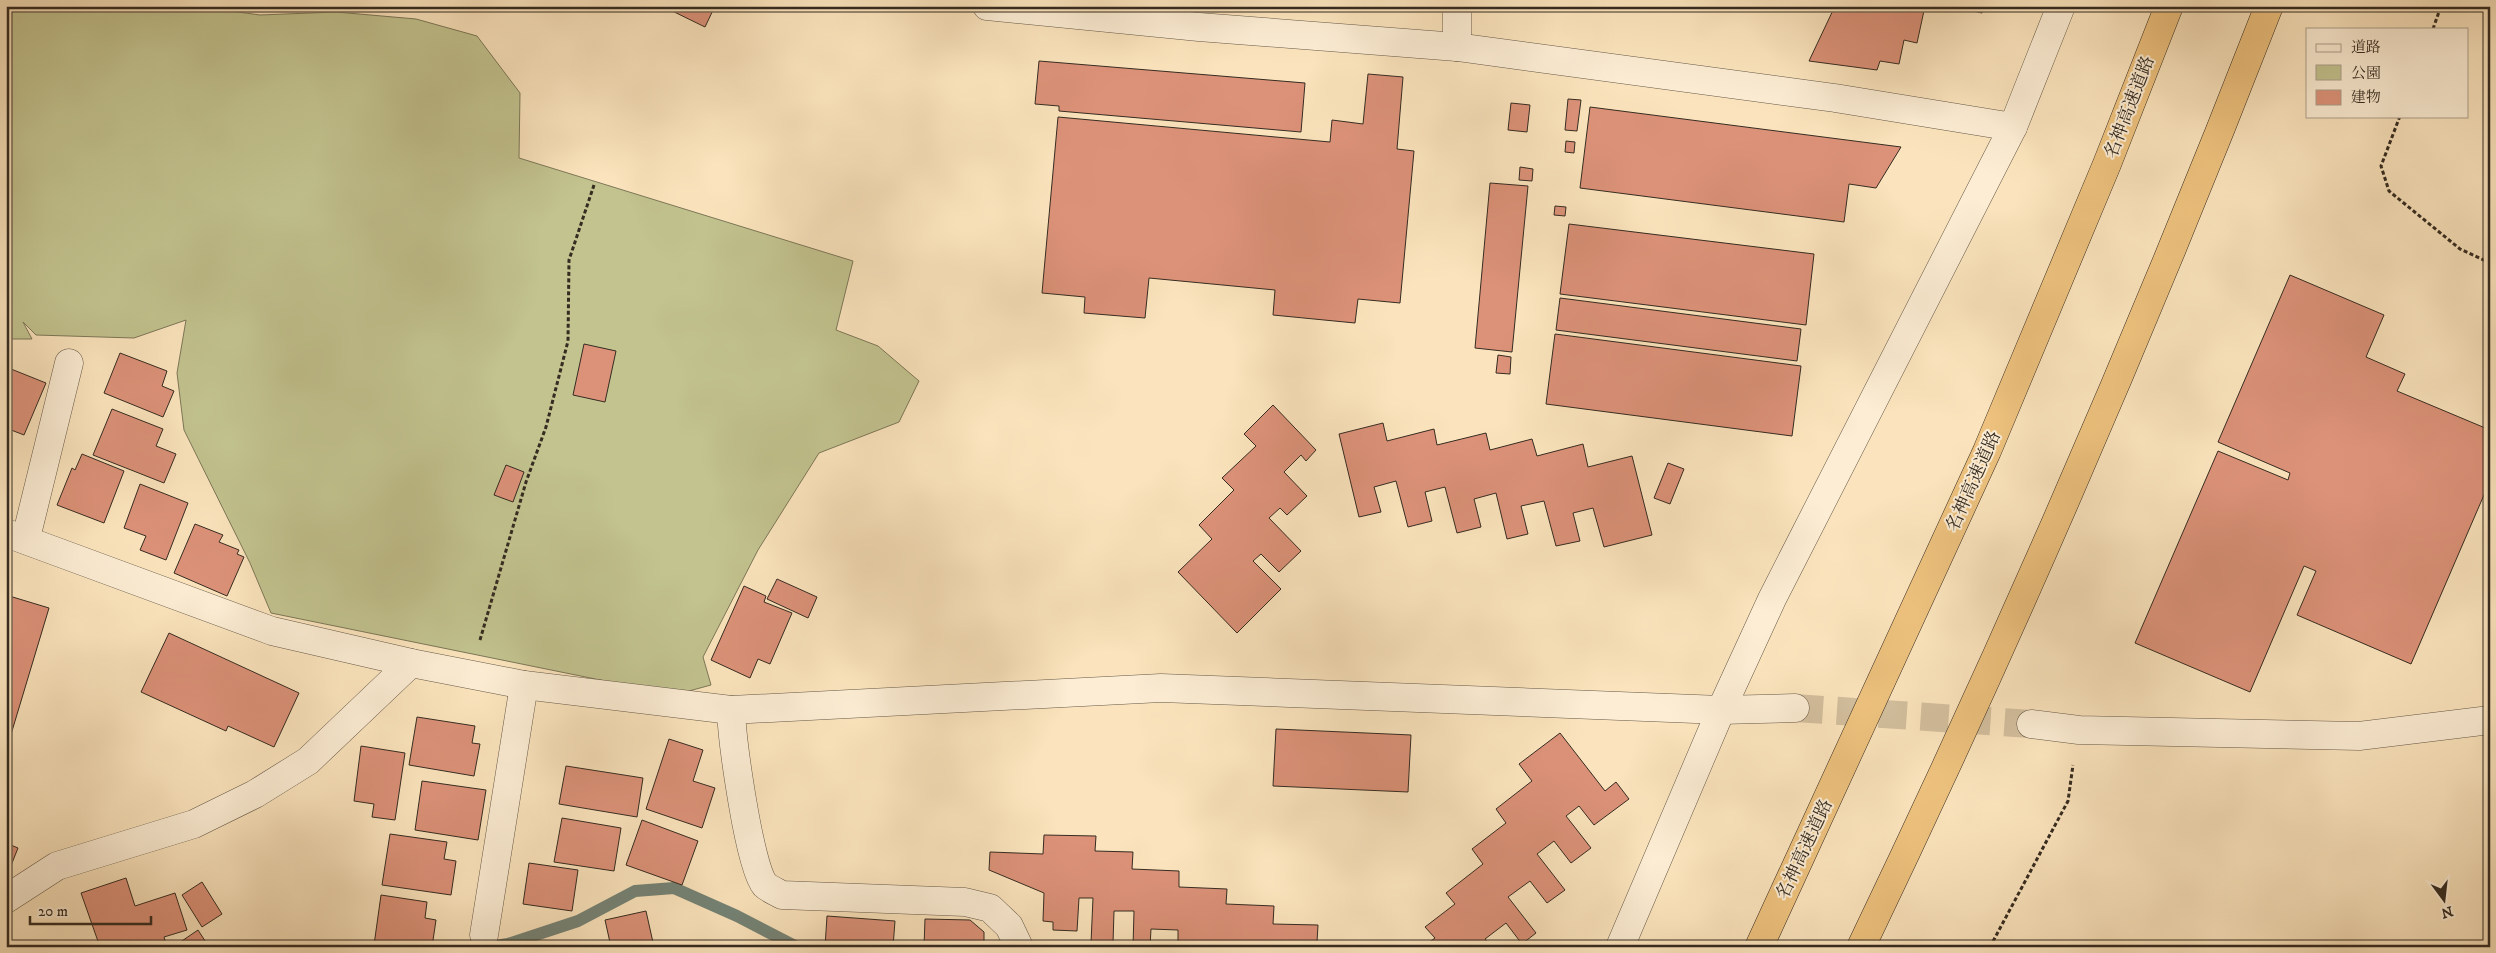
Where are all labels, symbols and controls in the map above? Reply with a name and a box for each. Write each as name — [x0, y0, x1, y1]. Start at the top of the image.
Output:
legend — [2306, 28, 2468, 118]
text: 道路 — [2351, 38, 2381, 57]
street label: 名神高速道路 — [2100, 53, 2160, 162]
text: 公園 — [2351, 64, 2381, 83]
text: 建物 — [2351, 88, 2381, 107]
street label: 名神高速道路 — [1942, 428, 2006, 535]
street label: 名神高速道路 — [1772, 796, 1838, 903]
north arrow — [2418, 876, 2468, 926]
scale bar — [30, 893, 151, 925]
text: N — [2439, 901, 2455, 922]
text: 20 m — [38, 902, 68, 921]

